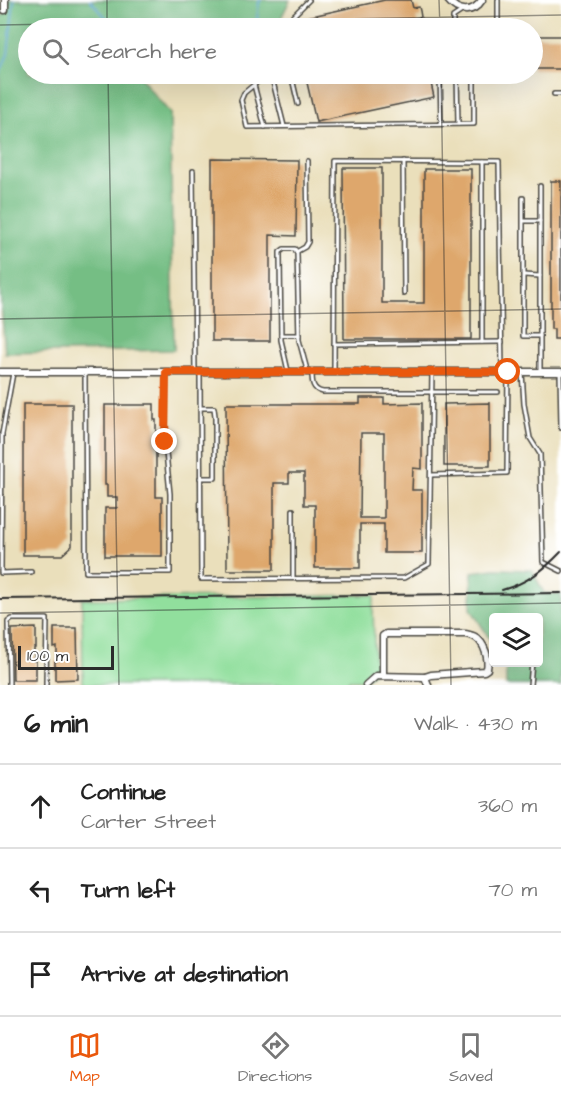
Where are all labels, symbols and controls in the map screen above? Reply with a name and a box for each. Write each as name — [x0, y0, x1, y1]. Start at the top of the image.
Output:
search box — [18, 18, 543, 84]
icon: search — [39, 35, 72, 68]
text: Search here — [87, 36, 217, 67]
route start — [494, 358, 520, 384]
route end — [151, 428, 177, 454]
map controls — [489, 613, 543, 667]
button: layers — [489, 613, 543, 667]
scale bar — [18, 643, 114, 670]
text: 100 m — [27, 645, 68, 667]
text: 6 min — [24, 706, 88, 742]
text: Walk · 430 m — [414, 710, 537, 738]
text: Continue — [81, 777, 166, 808]
icon: ahead — [24, 790, 57, 823]
text: 360 m — [478, 792, 537, 820]
text: Carter Street — [81, 808, 216, 836]
icon: left — [24, 874, 57, 907]
text: Turn left — [81, 875, 175, 906]
text: 70 m — [489, 876, 537, 904]
icon: arrive — [24, 958, 57, 991]
text: Arrive at destination — [81, 959, 288, 990]
tab: Map — [68, 1029, 101, 1087]
tab: Directions — [238, 1029, 312, 1087]
tab: Saved — [449, 1029, 493, 1087]

